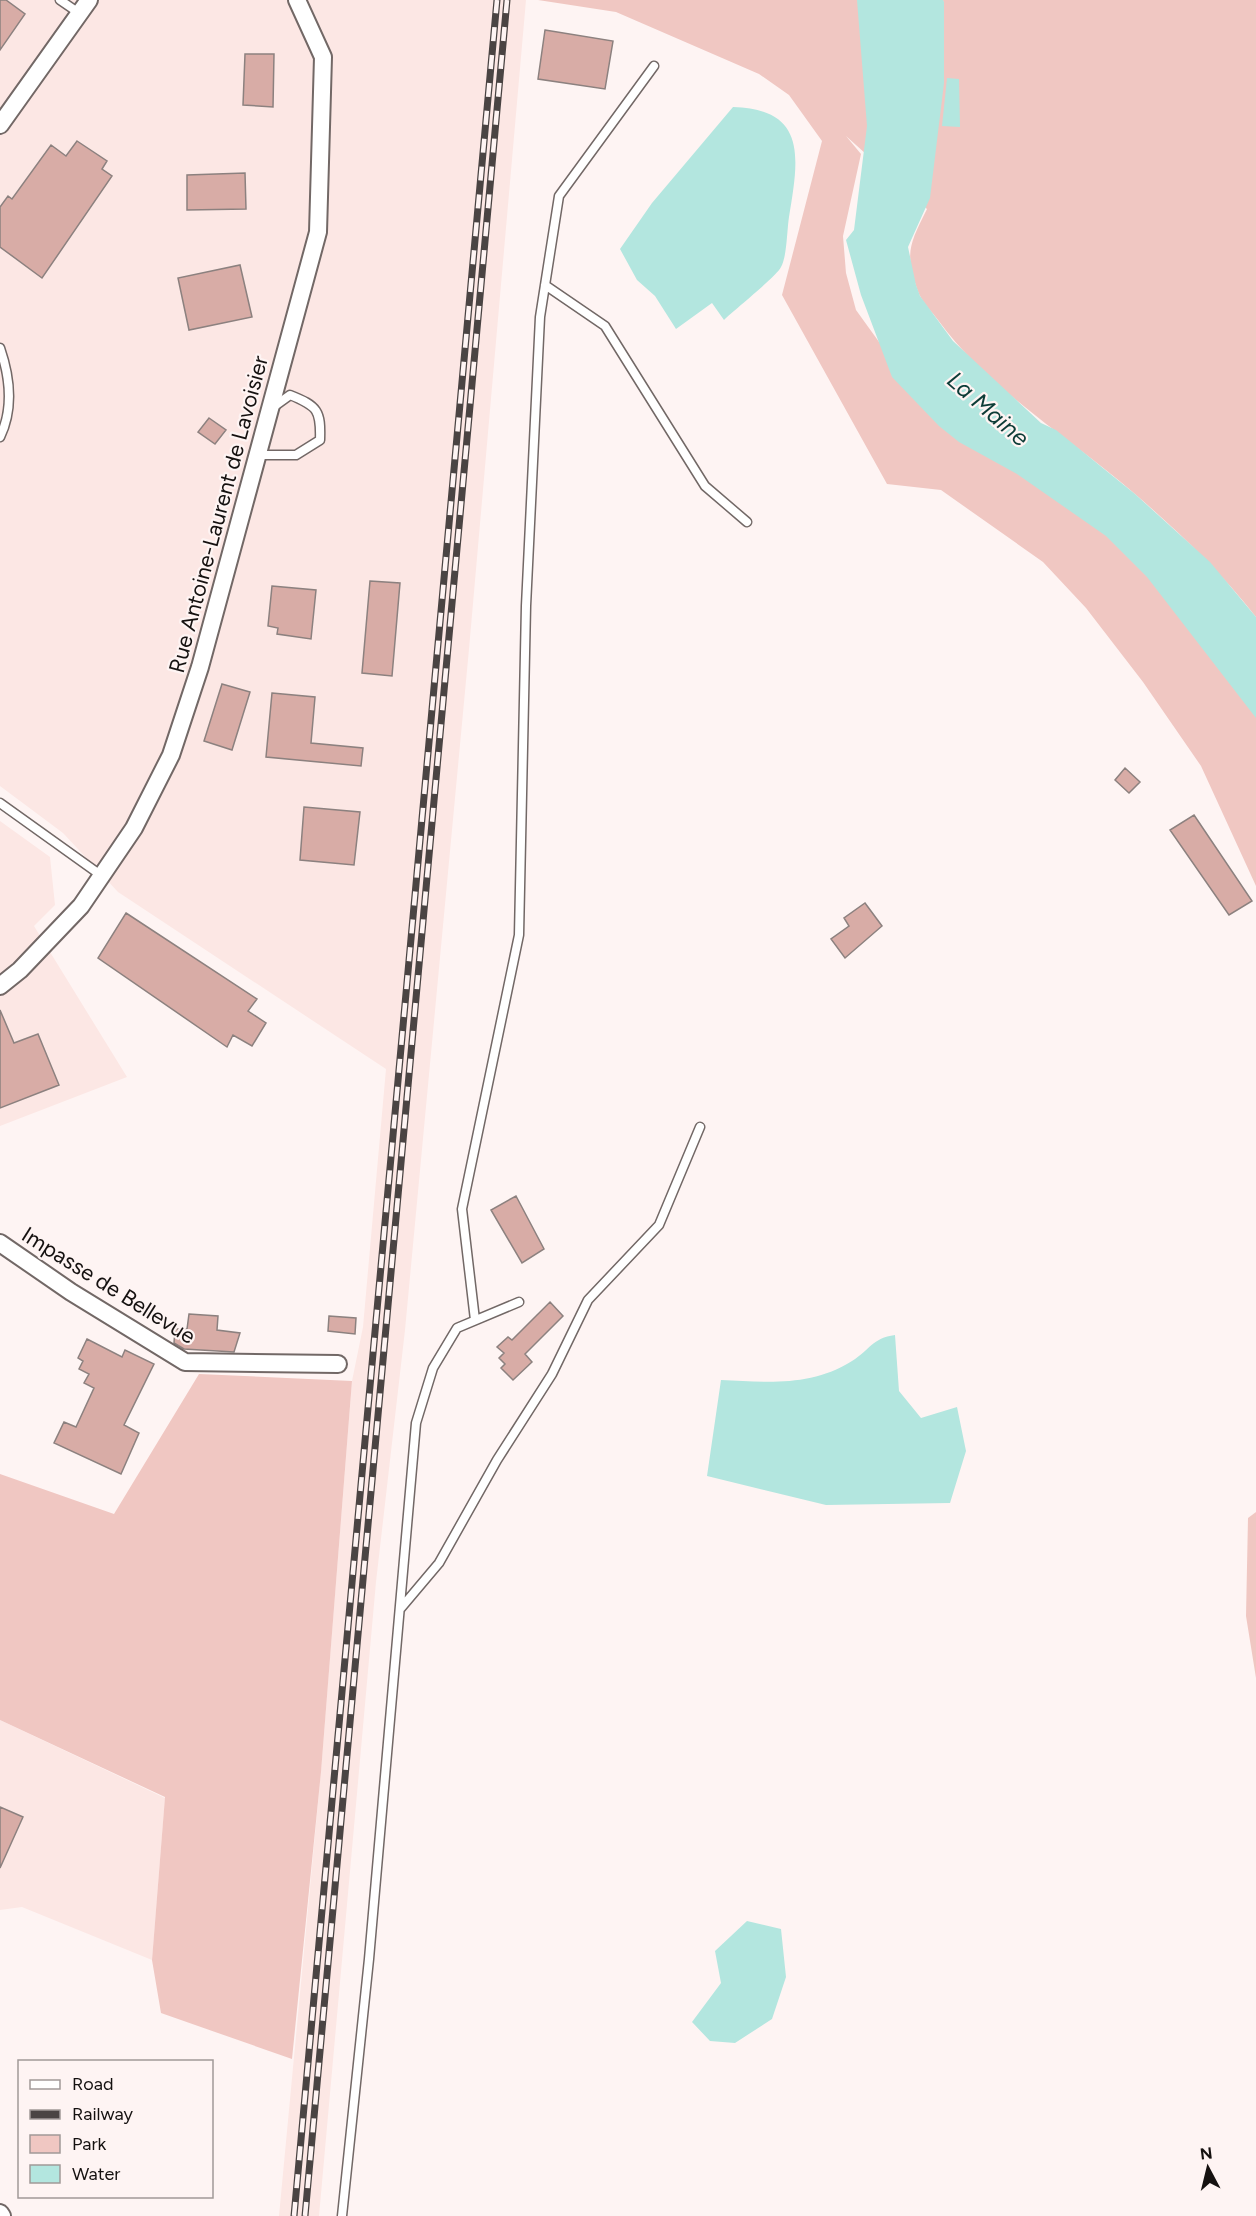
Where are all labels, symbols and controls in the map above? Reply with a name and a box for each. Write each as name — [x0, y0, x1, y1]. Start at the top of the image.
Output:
street label: Rue Antoine-Laurent de Lavoisier — [163, 352, 274, 676]
water label: La Maine — [941, 365, 1035, 452]
street label: Impasse de Bellevue — [17, 1221, 201, 1350]
legend — [18, 2060, 213, 2198]
text: Road — [72, 2073, 113, 2095]
text: Railway — [72, 2103, 134, 2125]
text: Park — [72, 2133, 107, 2155]
north arrow — [1178, 2138, 1238, 2198]
text: N — [1199, 2143, 1214, 2164]
text: Water — [72, 2163, 120, 2185]

